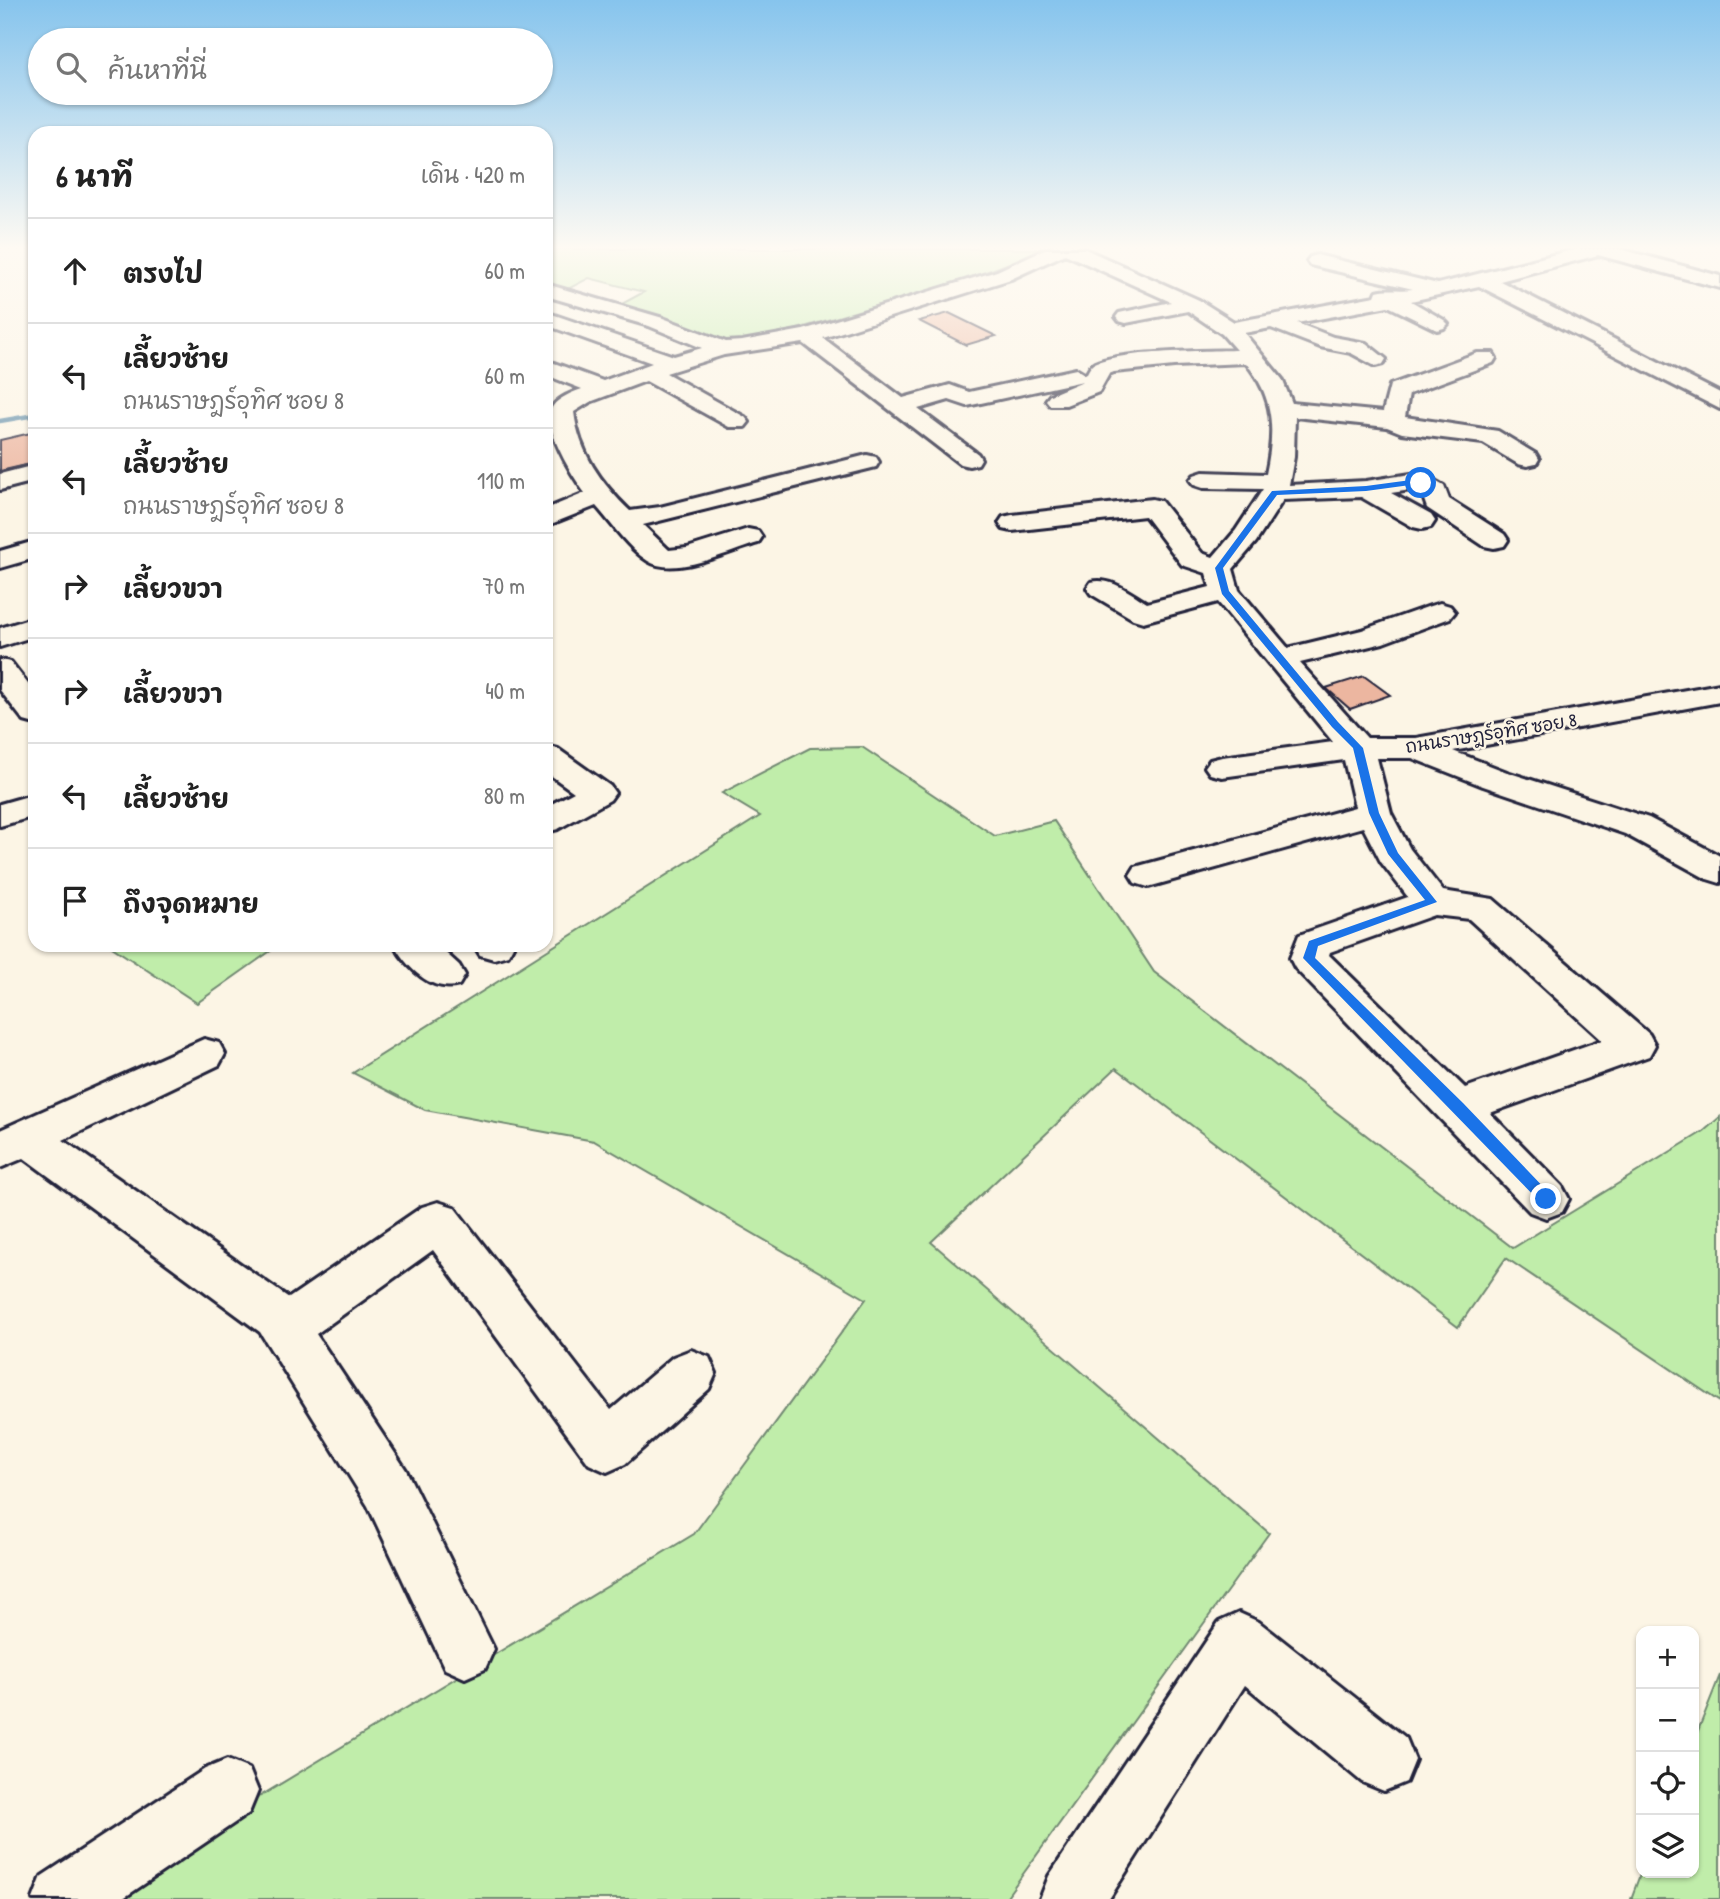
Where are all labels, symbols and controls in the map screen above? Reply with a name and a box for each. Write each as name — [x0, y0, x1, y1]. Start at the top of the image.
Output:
search box — [28, 28, 553, 105]
icon: search — [52, 48, 90, 86]
text: ค้นหาที่นี่ — [108, 52, 207, 87]
text: 6 นาที — [56, 156, 133, 196]
text: เดิน · 420 m — [421, 159, 525, 190]
icon: ahead — [56, 252, 94, 290]
text: 60 m — [485, 255, 525, 286]
text: ตรงไป — [123, 256, 203, 291]
text: เลี้ยวซ้าย — [123, 341, 229, 376]
icon: left — [56, 357, 94, 395]
text: 60 m — [485, 360, 525, 391]
text: ถนนราษฎร์อุทิศ ซอย 8 — [123, 385, 344, 416]
text: เลี้ยวซ้าย — [123, 446, 229, 481]
icon: left — [56, 462, 94, 500]
text: 110 m — [477, 465, 525, 496]
route start — [1405, 467, 1436, 498]
text: ถนนราษฎร์อุทิศ ซอย 8 — [123, 490, 344, 521]
icon: right — [56, 567, 94, 605]
text: 70 m — [482, 570, 525, 601]
text: เลี้ยวขวา — [123, 571, 223, 606]
icon: right — [56, 672, 94, 710]
text: 40 m — [485, 675, 525, 706]
text: เลี้ยวขวา — [123, 676, 223, 711]
street label: ถนนราษฎร์อุทิศ ซอย 8 — [1404, 707, 1579, 761]
icon: left — [56, 777, 94, 815]
text: 80 m — [484, 780, 525, 811]
text: เลี้ยวซ้าย — [123, 781, 229, 816]
icon: arrive — [56, 882, 94, 920]
text: ถึงจุดหมาย — [123, 886, 259, 921]
route end — [1530, 1183, 1561, 1214]
map controls — [1636, 1626, 1699, 1878]
button: + — [1636, 1626, 1699, 1689]
button: − — [1636, 1689, 1699, 1752]
button: locate — [1636, 1752, 1699, 1815]
button: layers — [1636, 1815, 1699, 1878]

